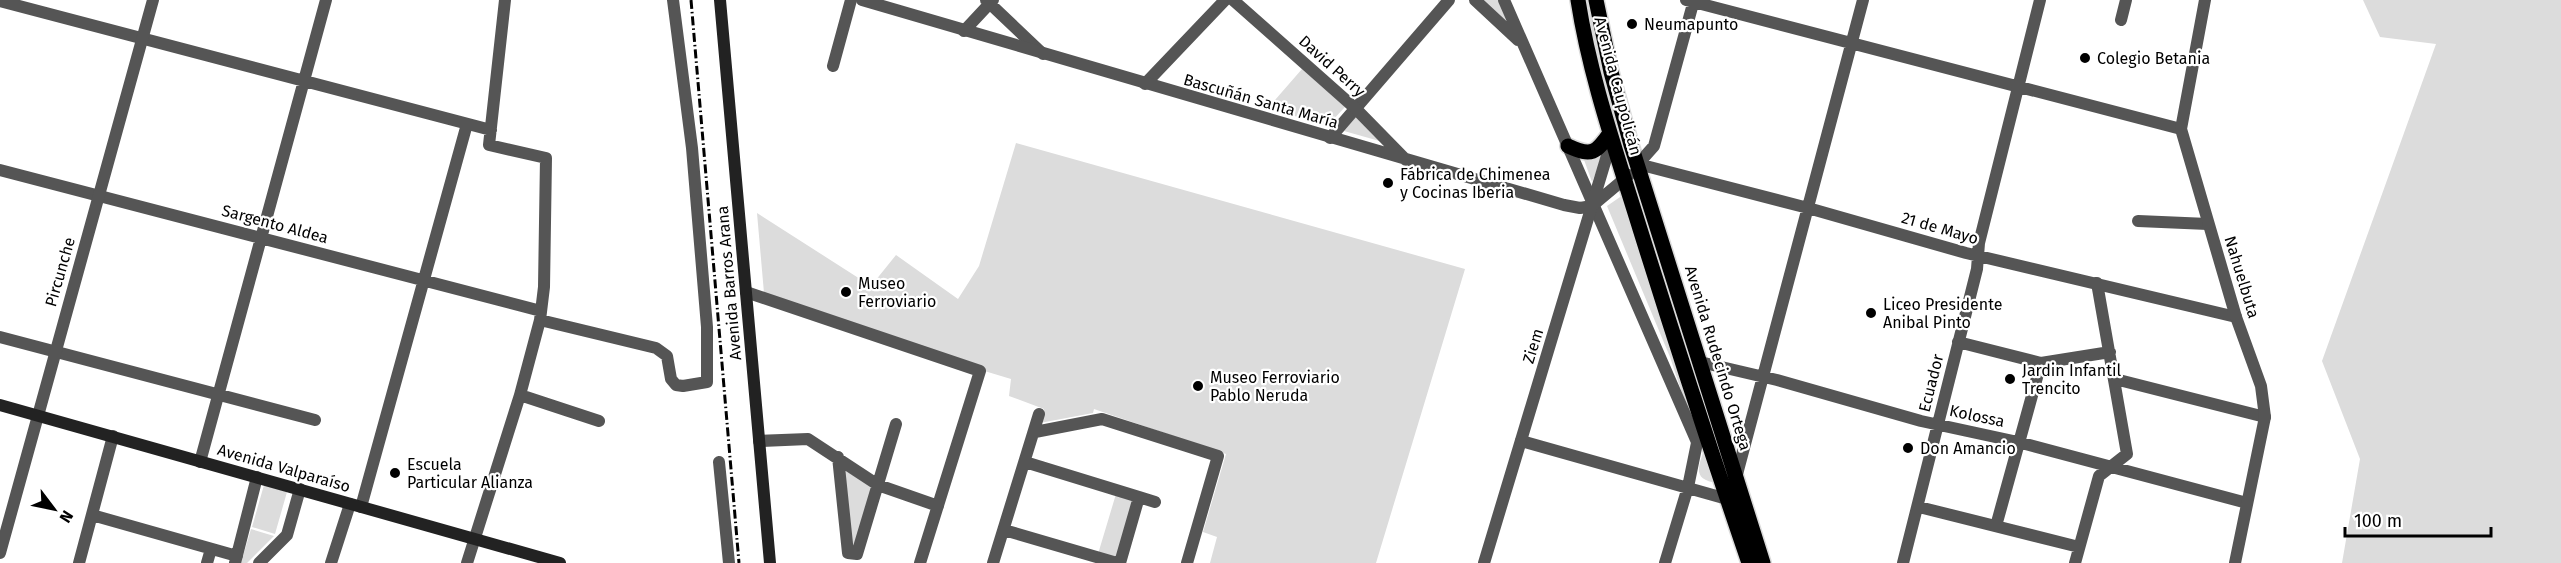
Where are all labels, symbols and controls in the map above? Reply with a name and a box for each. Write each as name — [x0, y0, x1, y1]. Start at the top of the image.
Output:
street label: Avenida Caupolicán — [1590, 15, 1646, 157]
place label: Neumapunto — [1644, 15, 1738, 34]
marker: Neumapunto — [1625, 17, 1639, 31]
street label: David Perry — [1295, 31, 1369, 101]
place label: Colegio Betania — [2097, 49, 2210, 68]
marker: Colegio Betania — [2078, 51, 2092, 65]
street label: Bascuñán Santa María — [1181, 70, 1341, 132]
place label: Fábrica de Chimenea y Cocinas Iberia — [1400, 165, 1551, 202]
marker: Fábrica de Chimenea y Cocinas Iberia — [1381, 176, 1395, 190]
street label: Sargento Aldea — [220, 201, 330, 247]
street label: Avenida Barros Arana — [713, 205, 745, 361]
street label: 21 de Mayo — [1899, 208, 1981, 248]
street label: Nahuelbuta — [2221, 234, 2263, 320]
street label: Pircunche — [41, 235, 79, 309]
street label: Avenida Rudecindo Ortega — [1681, 263, 1755, 453]
place label: Museo Ferroviario — [858, 274, 936, 311]
marker: Museo Ferroviario — [839, 285, 853, 299]
place label: Liceo Presidente Anibal Pinto — [1883, 295, 2002, 332]
marker: Liceo Presidente Anibal Pinto — [1864, 306, 1878, 320]
street label: Ziem — [1519, 326, 1547, 366]
street label: Ecuador — [1915, 351, 1948, 414]
place label: Jardin Infantil Trencito — [2022, 361, 2121, 398]
place label: Museo Ferroviario Pablo Neruda — [1210, 368, 1340, 405]
marker: Jardin Infantil Trencito — [2003, 372, 2017, 386]
marker: Museo Ferroviario Pablo Neruda — [1191, 379, 1205, 393]
street label: Kolossa — [1948, 401, 2006, 431]
place label: Don Amancio — [1920, 439, 2016, 458]
street label: Avenida Valparaíso — [215, 440, 353, 496]
marker: Don Amancio — [1901, 441, 1915, 455]
place label: Escuela Particular Alianza — [407, 455, 533, 492]
marker: Escuela Particular Alianza — [388, 466, 402, 480]
north arrow — [24, 479, 84, 539]
scale bar — [2345, 500, 2490, 538]
text: N — [55, 507, 77, 526]
text: 100 m — [2354, 510, 2402, 532]

